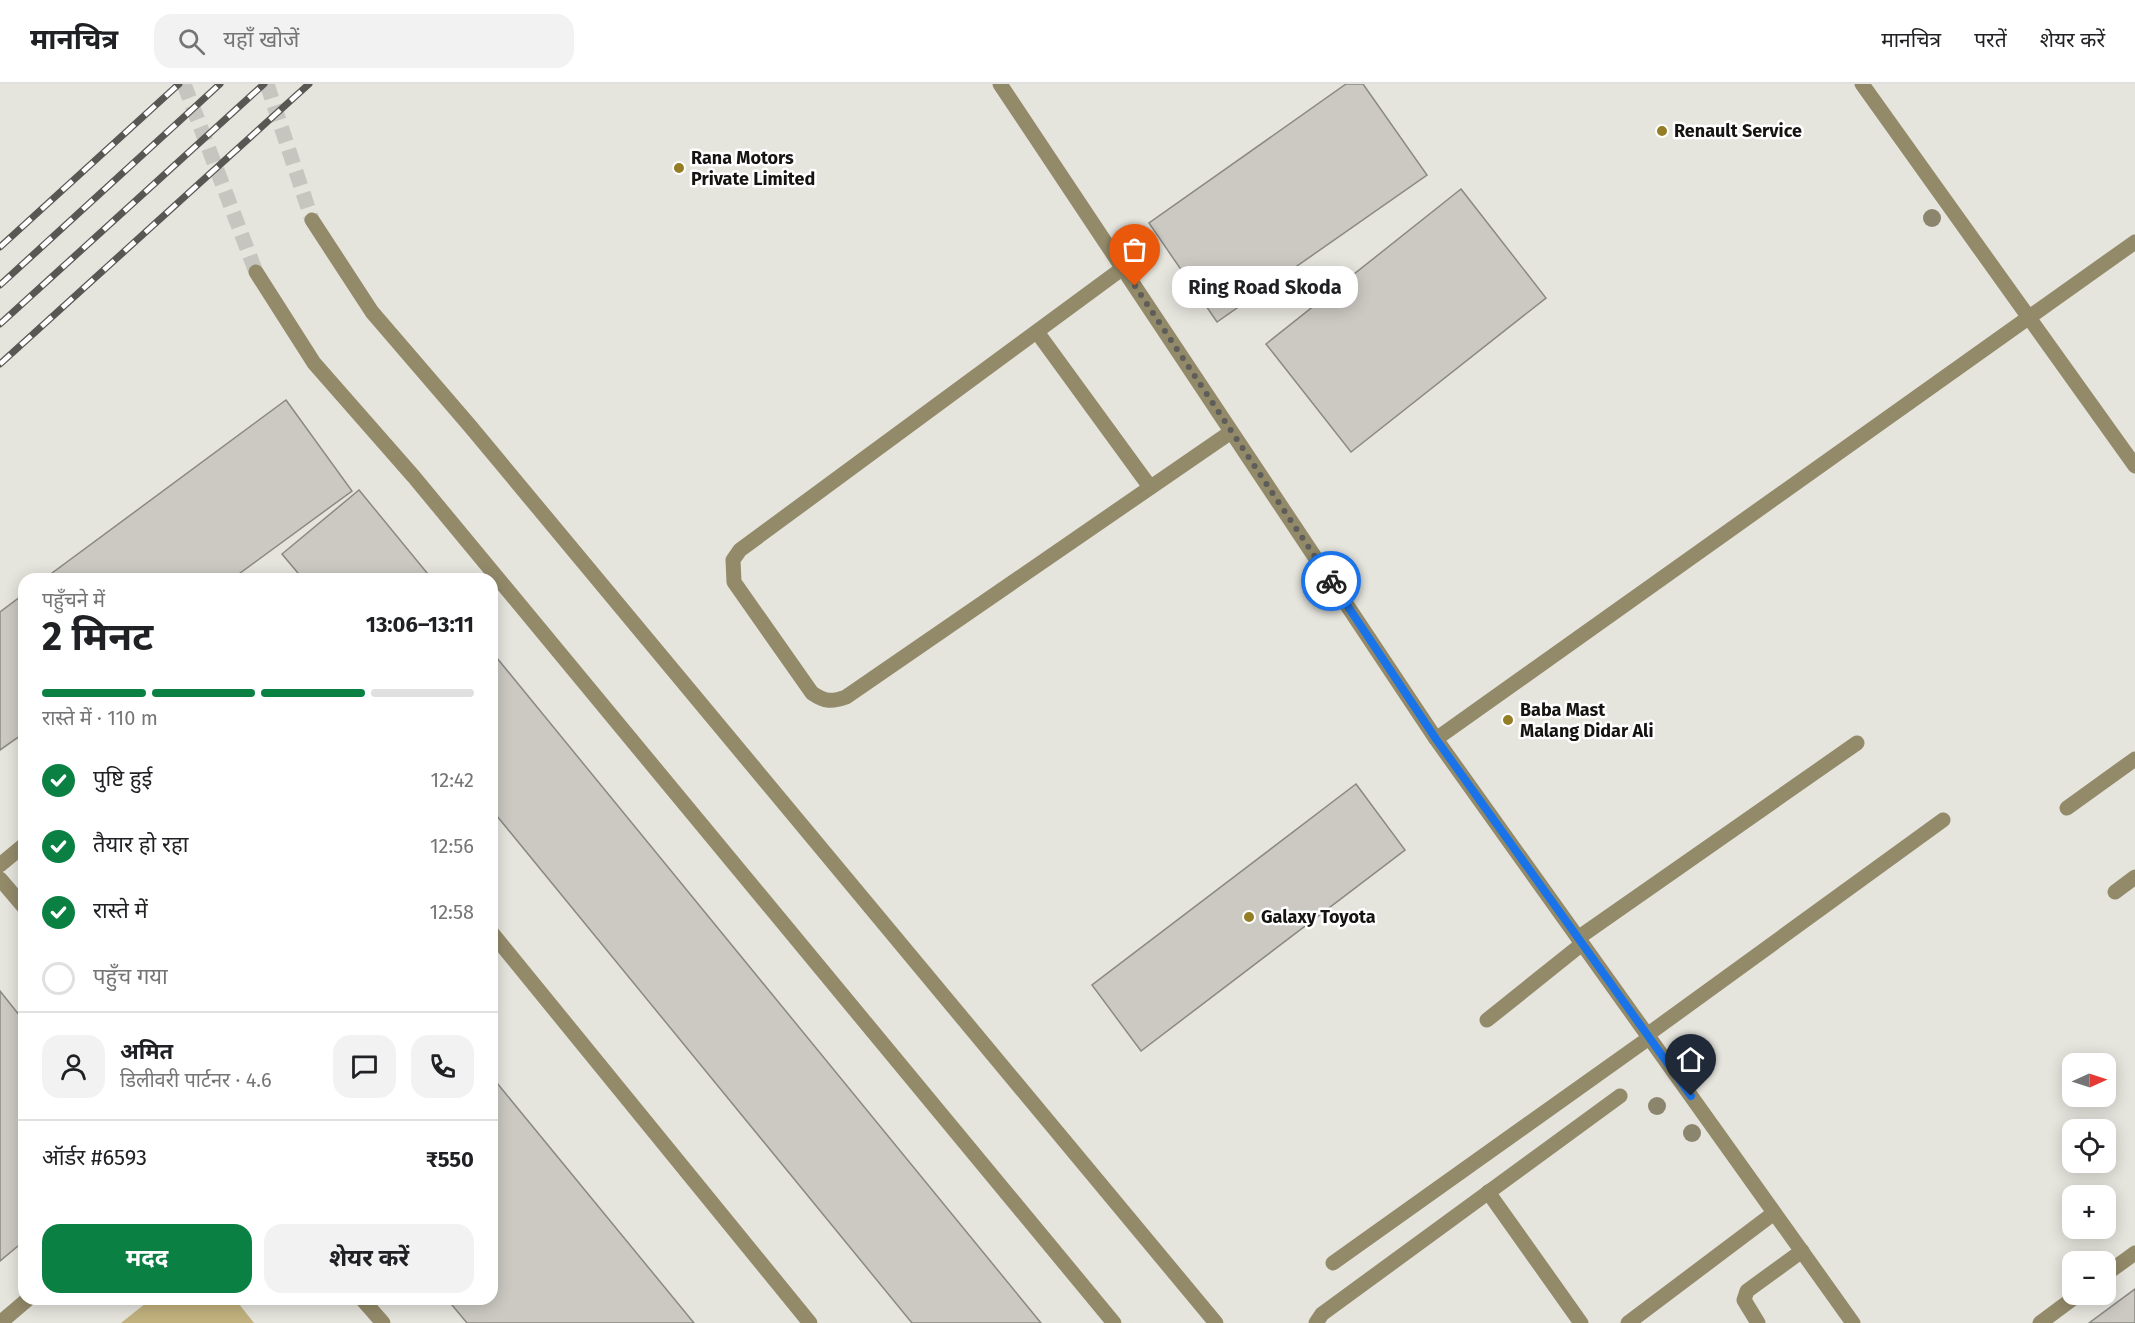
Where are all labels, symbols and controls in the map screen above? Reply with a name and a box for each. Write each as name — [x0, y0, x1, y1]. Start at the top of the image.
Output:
search box — [154, 14, 574, 68]
text: मानचित्र — [30, 23, 118, 56]
icon: search — [175, 25, 208, 58]
text: यहाँ खोजें — [223, 26, 299, 53]
text: मानचित्र — [1881, 27, 1941, 53]
text: परतें — [1974, 27, 2007, 53]
text: शेयर करें — [2040, 27, 2105, 53]
place label: Renault Service — [1674, 120, 1802, 142]
marker: Renault Service — [1655, 124, 1669, 138]
place label: Rana Motors Private Limited — [691, 147, 815, 190]
marker: Rana Motors Private Limited — [672, 161, 686, 175]
pin — [1109, 224, 1160, 286]
icon: bag — [1118, 233, 1151, 266]
callout: Ring Road Skoda — [1171, 265, 1357, 307]
text: Ring Road Skoda — [1188, 275, 1342, 299]
courier — [1301, 551, 1361, 611]
icon: bike — [1315, 565, 1348, 598]
text: पहुँचने में — [42, 588, 105, 612]
text: 13:06–13:11 — [366, 611, 474, 638]
text: 2 मिनट — [42, 614, 153, 660]
place label: Baba Mast Malang Didar Ali — [1520, 699, 1654, 742]
text: रास्ते में · 110 m — [42, 706, 158, 730]
marker: Baba Mast Malang Didar Ali — [1501, 713, 1515, 727]
icon: check — [42, 764, 75, 797]
text: पुष्टि हुई — [93, 765, 152, 792]
text: 12:42 — [431, 768, 474, 792]
icon: check — [42, 830, 75, 863]
text: तैयार हो रहा — [93, 831, 188, 858]
text: 12:56 — [430, 834, 474, 858]
icon: check — [42, 896, 75, 929]
text: रास्ते में — [93, 897, 148, 924]
text: 12:58 — [430, 900, 474, 924]
place label: Galaxy Toyota — [1261, 906, 1376, 928]
marker: Galaxy Toyota — [1242, 910, 1256, 924]
text: पहुँच गया — [93, 963, 168, 990]
pin — [1665, 1034, 1716, 1096]
button: person — [42, 1035, 105, 1098]
button: chat — [333, 1035, 396, 1098]
button: phone — [411, 1035, 474, 1098]
text: अमित — [120, 1038, 173, 1065]
icon: home — [1674, 1043, 1707, 1076]
north arrow — [2062, 1053, 2116, 1107]
map controls — [2062, 1053, 2116, 1305]
text: डिलीवरी पार्टनर · 4.6 — [120, 1068, 272, 1092]
button: locate — [2062, 1119, 2116, 1173]
text: ऑर्डर #6593 — [42, 1144, 147, 1171]
text: ₹550 — [426, 1146, 474, 1173]
button: + — [2062, 1185, 2116, 1239]
button: मदद — [42, 1224, 252, 1293]
button: शेयर करें — [264, 1224, 474, 1293]
button: − — [2062, 1251, 2116, 1305]

